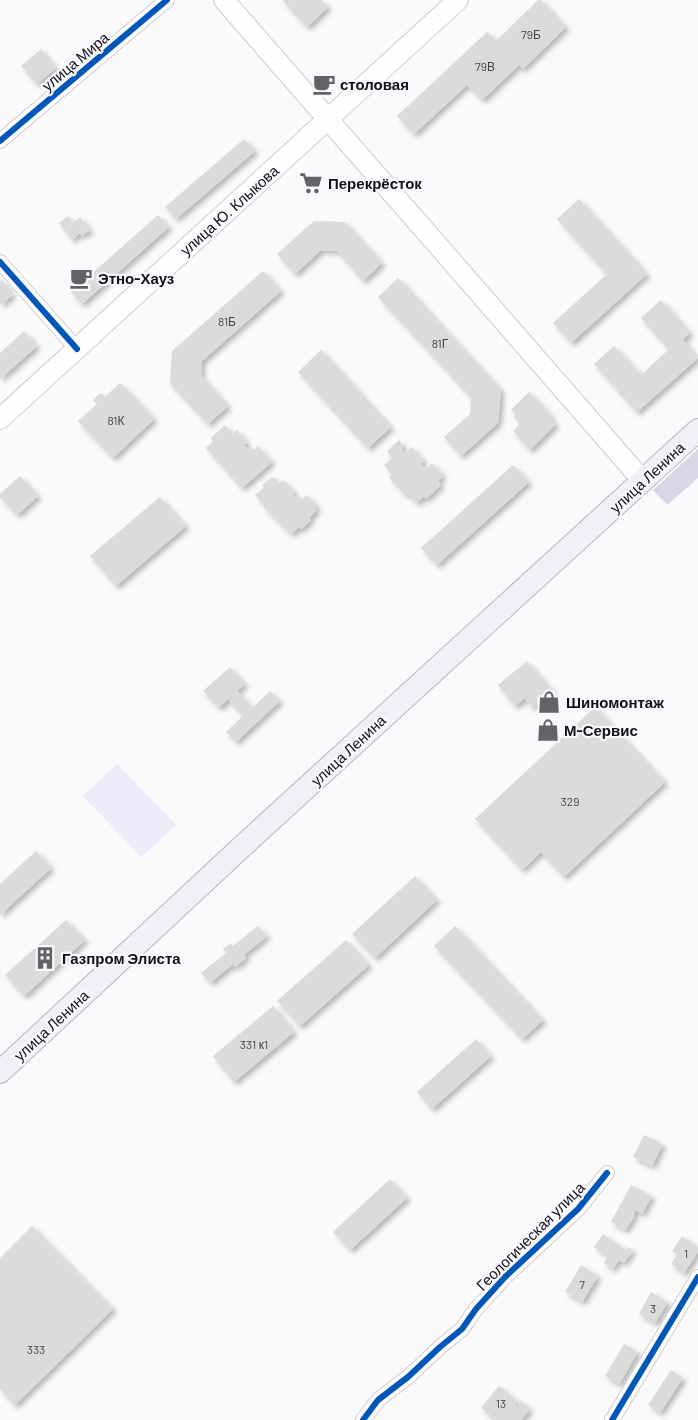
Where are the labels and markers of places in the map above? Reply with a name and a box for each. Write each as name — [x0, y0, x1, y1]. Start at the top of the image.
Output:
cafe icon: столовая — [311, 71, 337, 97]
place label: столовая — [340, 75, 409, 93]
supermarket icon: Перекрёсток — [298, 170, 324, 196]
place label: Перекрёсток — [328, 174, 422, 192]
cafe icon: Этно-Хауз — [68, 265, 94, 291]
place label: Этно-Хауз — [98, 269, 174, 287]
shop icon: Шиномонтаж — [536, 689, 562, 715]
place label: Шиномонтаж — [566, 693, 664, 711]
shop icon: М-Сервис — [535, 717, 561, 743]
place label: М-Сервис — [564, 721, 638, 739]
building icon: Газпром Элиста — [32, 945, 58, 971]
place label: Газпром Элиста — [62, 949, 181, 967]

